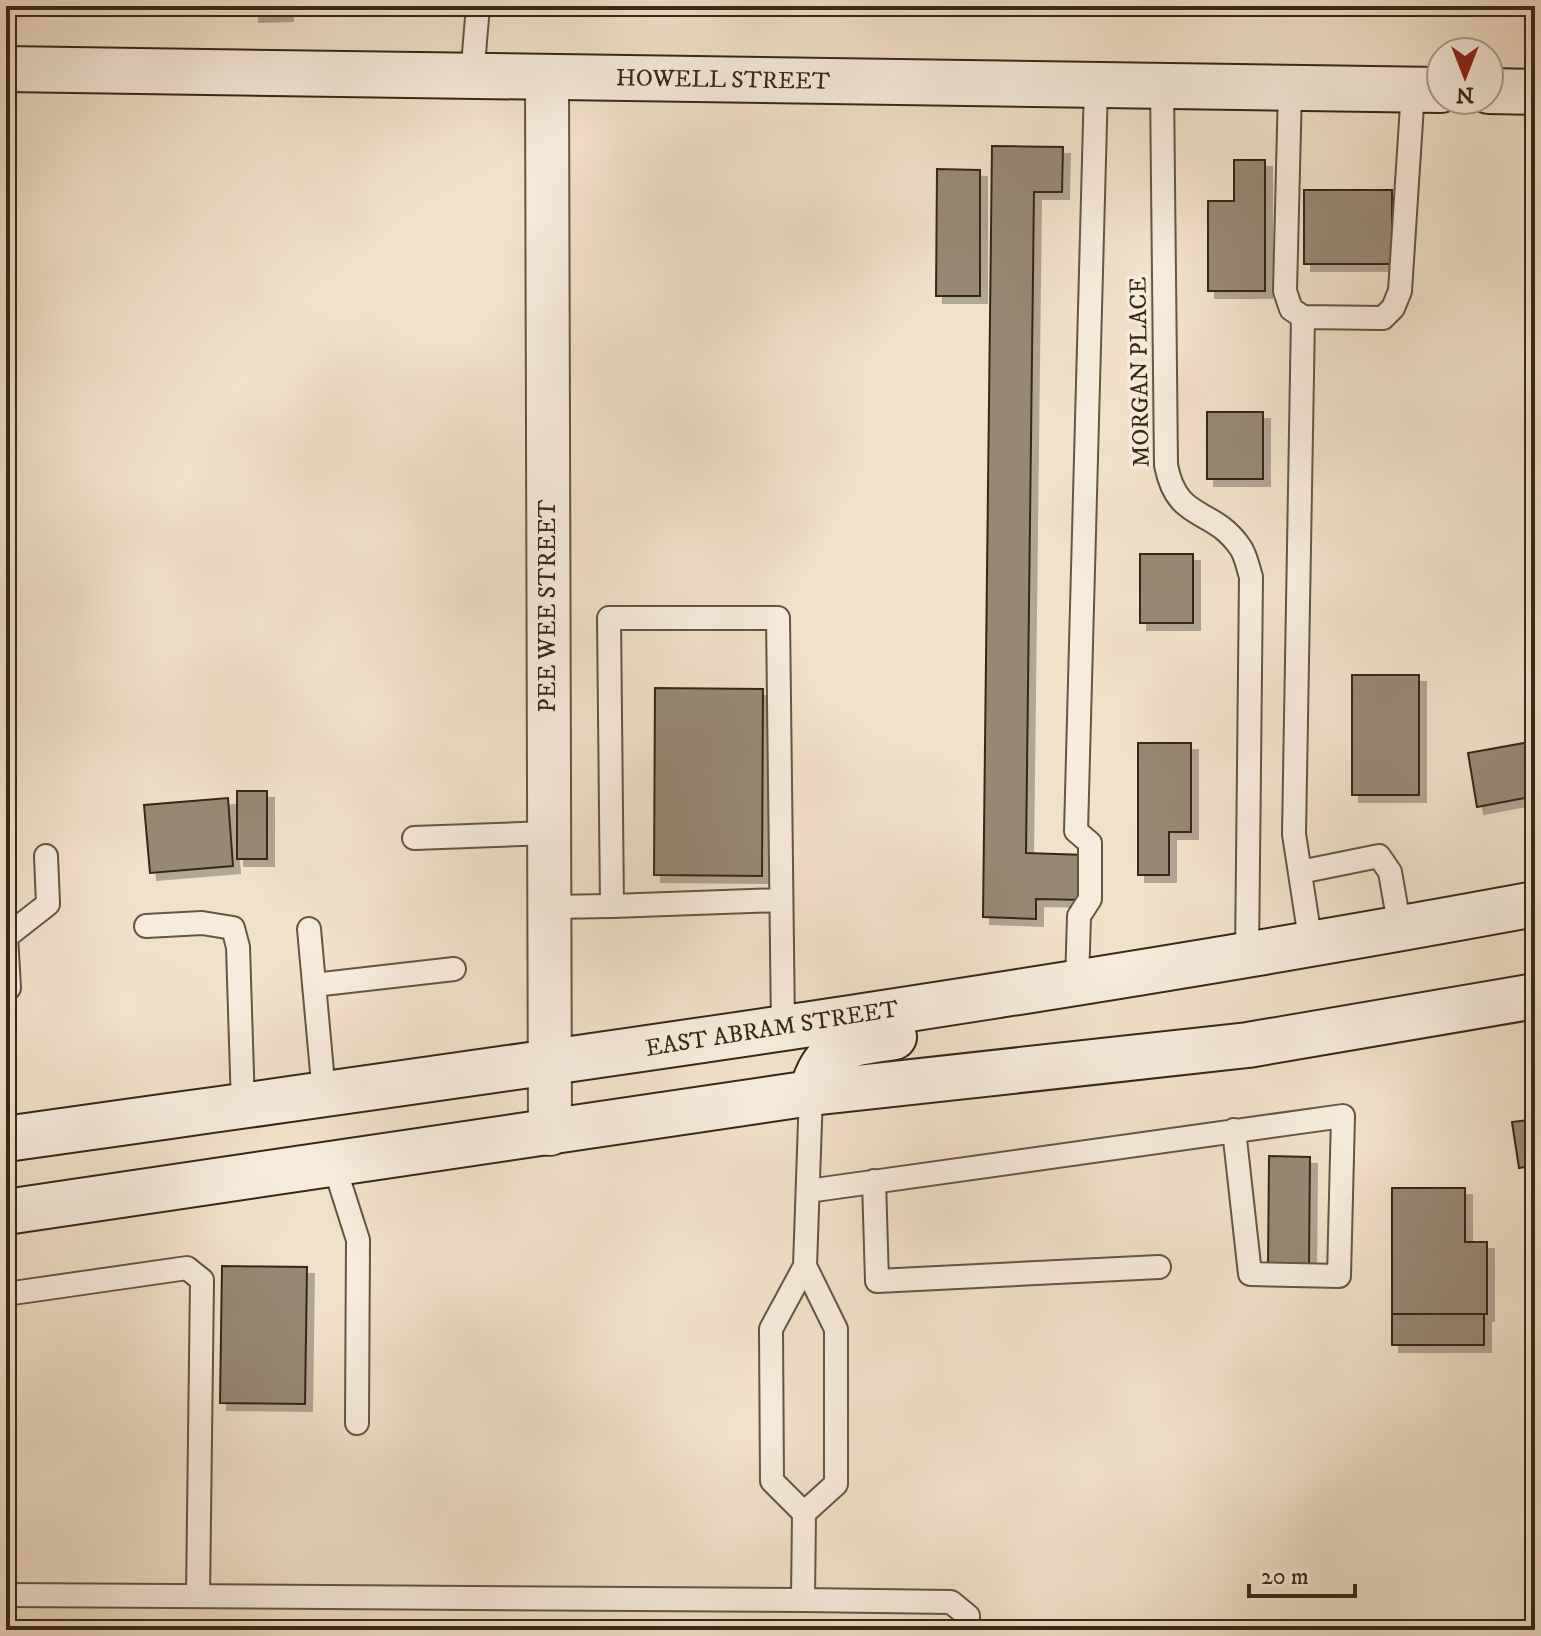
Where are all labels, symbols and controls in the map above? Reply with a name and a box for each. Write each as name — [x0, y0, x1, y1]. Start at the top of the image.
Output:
north arrow — [1425, 36, 1505, 116]
street label: HOWELL STREET — [616, 63, 830, 97]
text: N — [1456, 81, 1474, 108]
street label: MORGAN PLACE — [1123, 276, 1157, 468]
street label: PEE WEE STREET — [533, 499, 563, 713]
street label: EAST ABRAM STREET — [643, 994, 901, 1064]
scale bar — [1249, 1548, 1355, 1598]
text: 20 m — [1261, 1562, 1309, 1592]

